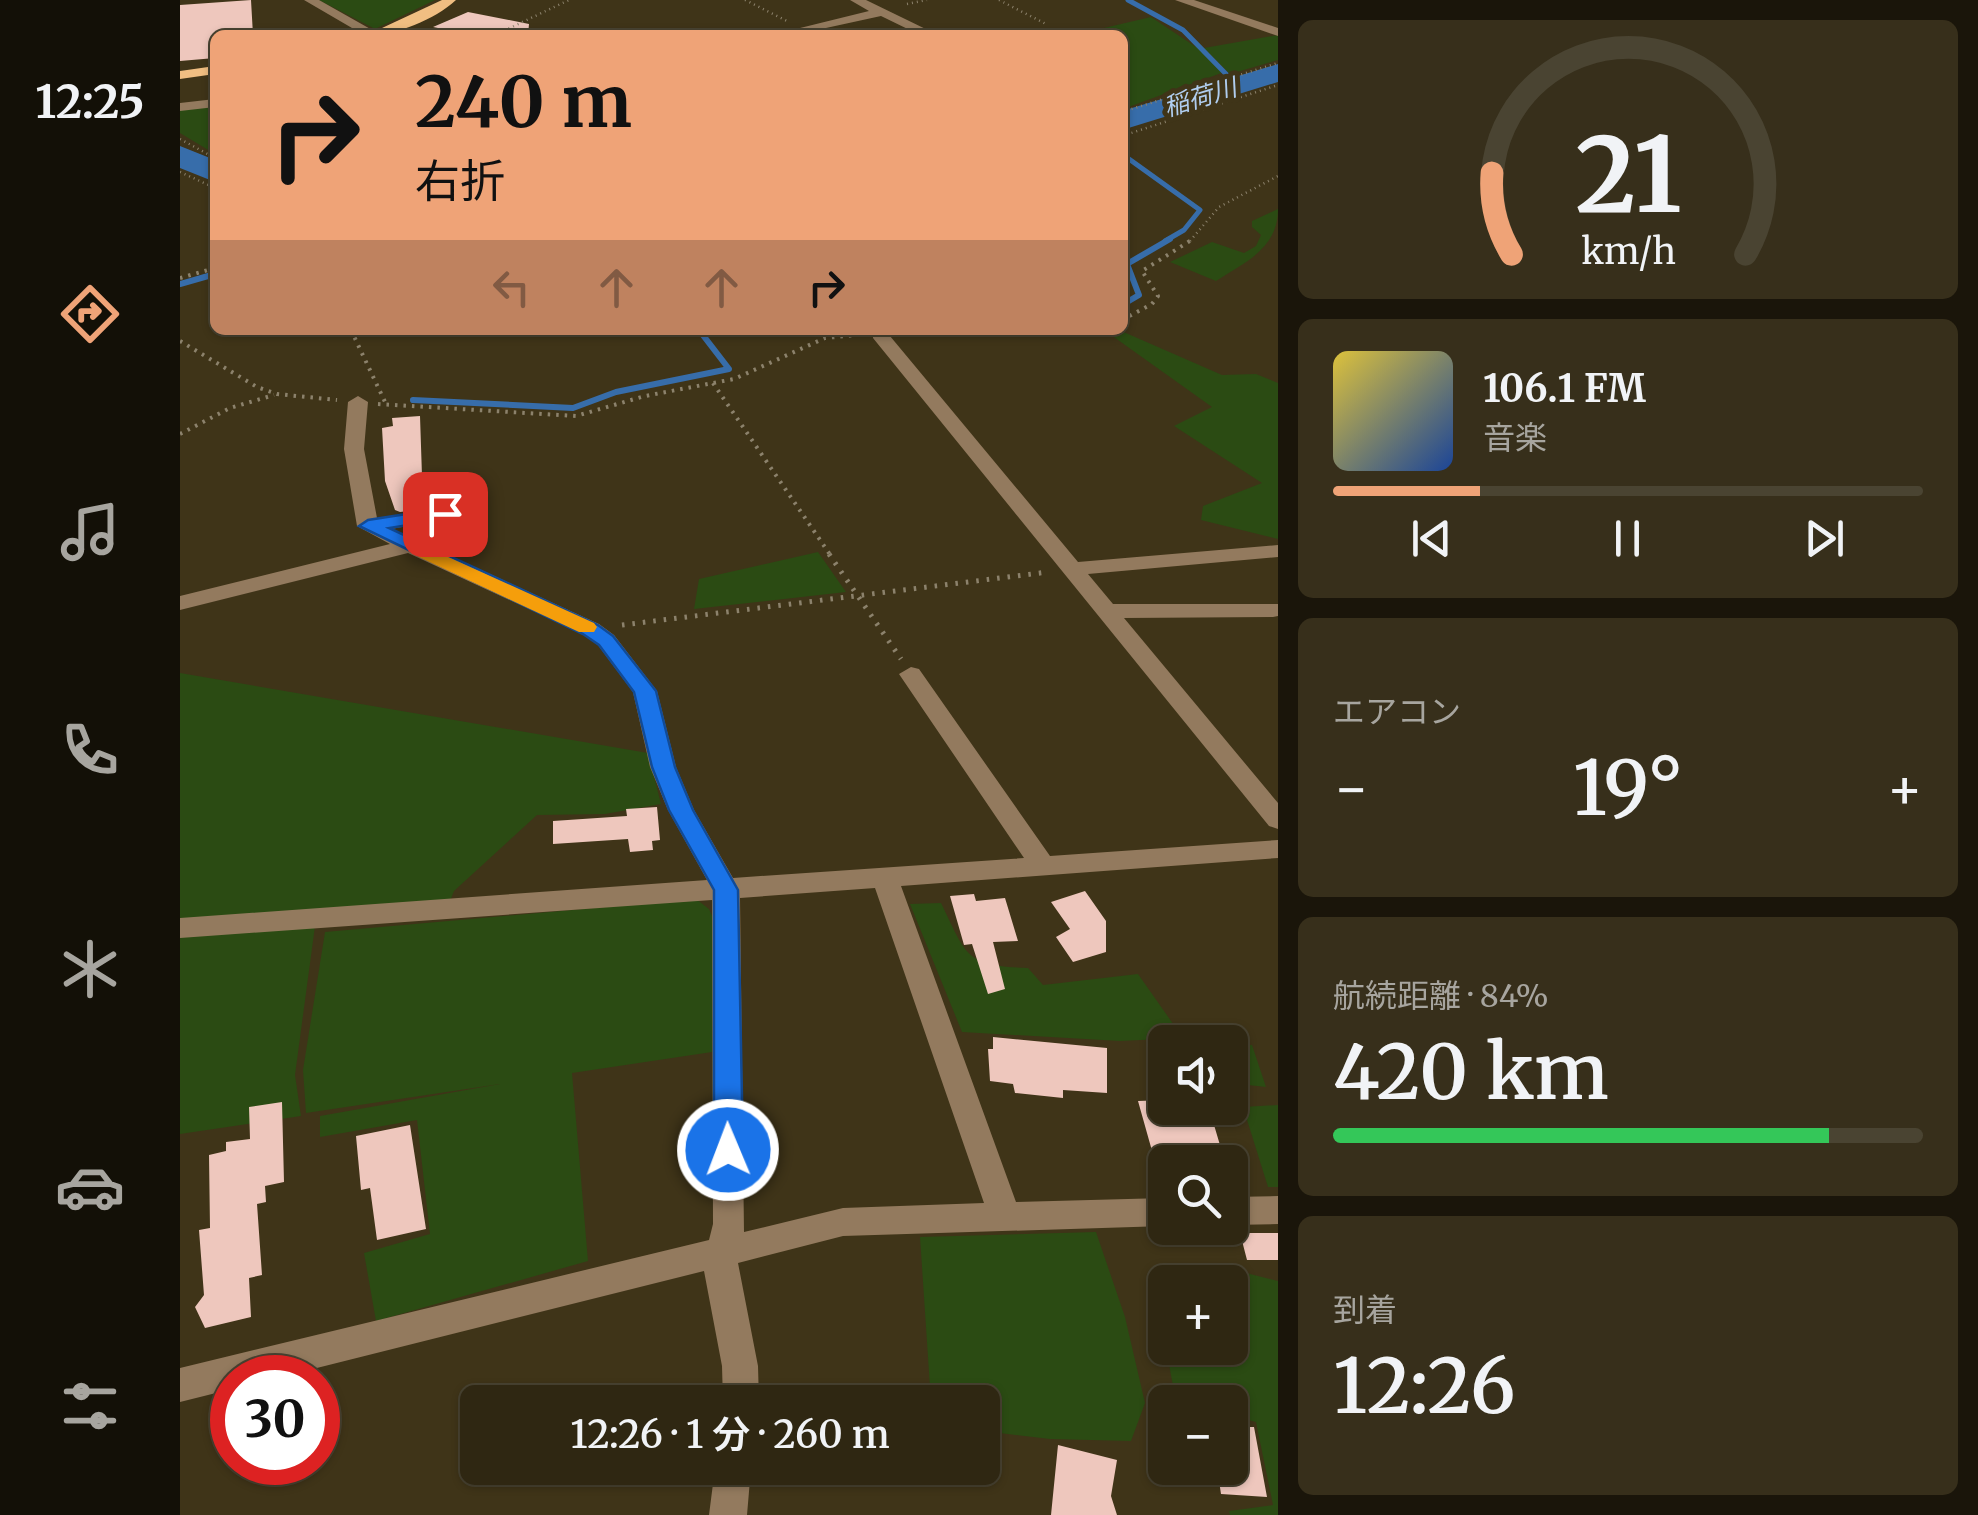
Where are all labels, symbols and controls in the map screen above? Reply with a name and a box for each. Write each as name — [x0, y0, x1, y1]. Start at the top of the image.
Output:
text: 240 m — [415, 58, 632, 146]
icon: right — [250, 70, 380, 200]
water label: 稲荷川 — [1159, 70, 1243, 123]
text: 12:25 — [35, 74, 145, 130]
text: 21 — [1575, 110, 1681, 240]
text: 右折 — [415, 153, 505, 209]
text: km/h — [1581, 229, 1675, 274]
icon: left — [484, 260, 539, 315]
icon: ahead — [589, 260, 644, 315]
icon: ahead — [694, 260, 749, 315]
icon: right — [799, 260, 854, 315]
icon: directions — [55, 279, 125, 349]
text: 106.1 FM — [1483, 365, 1646, 412]
text: 音楽 — [1483, 418, 1547, 458]
pin — [403, 472, 488, 557]
icon: arrive — [418, 487, 473, 542]
icon: music — [55, 497, 125, 567]
icon: previous — [1404, 511, 1459, 566]
icon: pause — [1600, 511, 1655, 566]
icon: next — [1797, 511, 1852, 566]
text: エアコン — [1333, 692, 1461, 732]
icon: phone — [55, 715, 125, 785]
text: 19° — [1573, 741, 1683, 835]
text: − — [1333, 754, 1370, 823]
text: + — [1886, 754, 1923, 823]
icon: climate — [55, 934, 125, 1004]
text: 航続距離 · 84% — [1333, 976, 1549, 1016]
map controls — [1148, 1025, 1248, 1485]
button: sound — [1148, 1025, 1248, 1125]
text: 420 km — [1333, 1025, 1609, 1119]
position arrow — [676, 1098, 780, 1202]
button: search — [1148, 1145, 1248, 1245]
icon: car — [55, 1152, 125, 1222]
button: + — [1148, 1265, 1248, 1365]
text: 到着 — [1333, 1290, 1397, 1330]
text: 12:26 — [1333, 1339, 1516, 1433]
speed limit sign: 30 — [210, 1355, 340, 1485]
icon: filters — [55, 1371, 125, 1441]
button: − — [1148, 1385, 1248, 1485]
text: 12:26 · 1 分 · 260 m — [570, 1411, 890, 1458]

